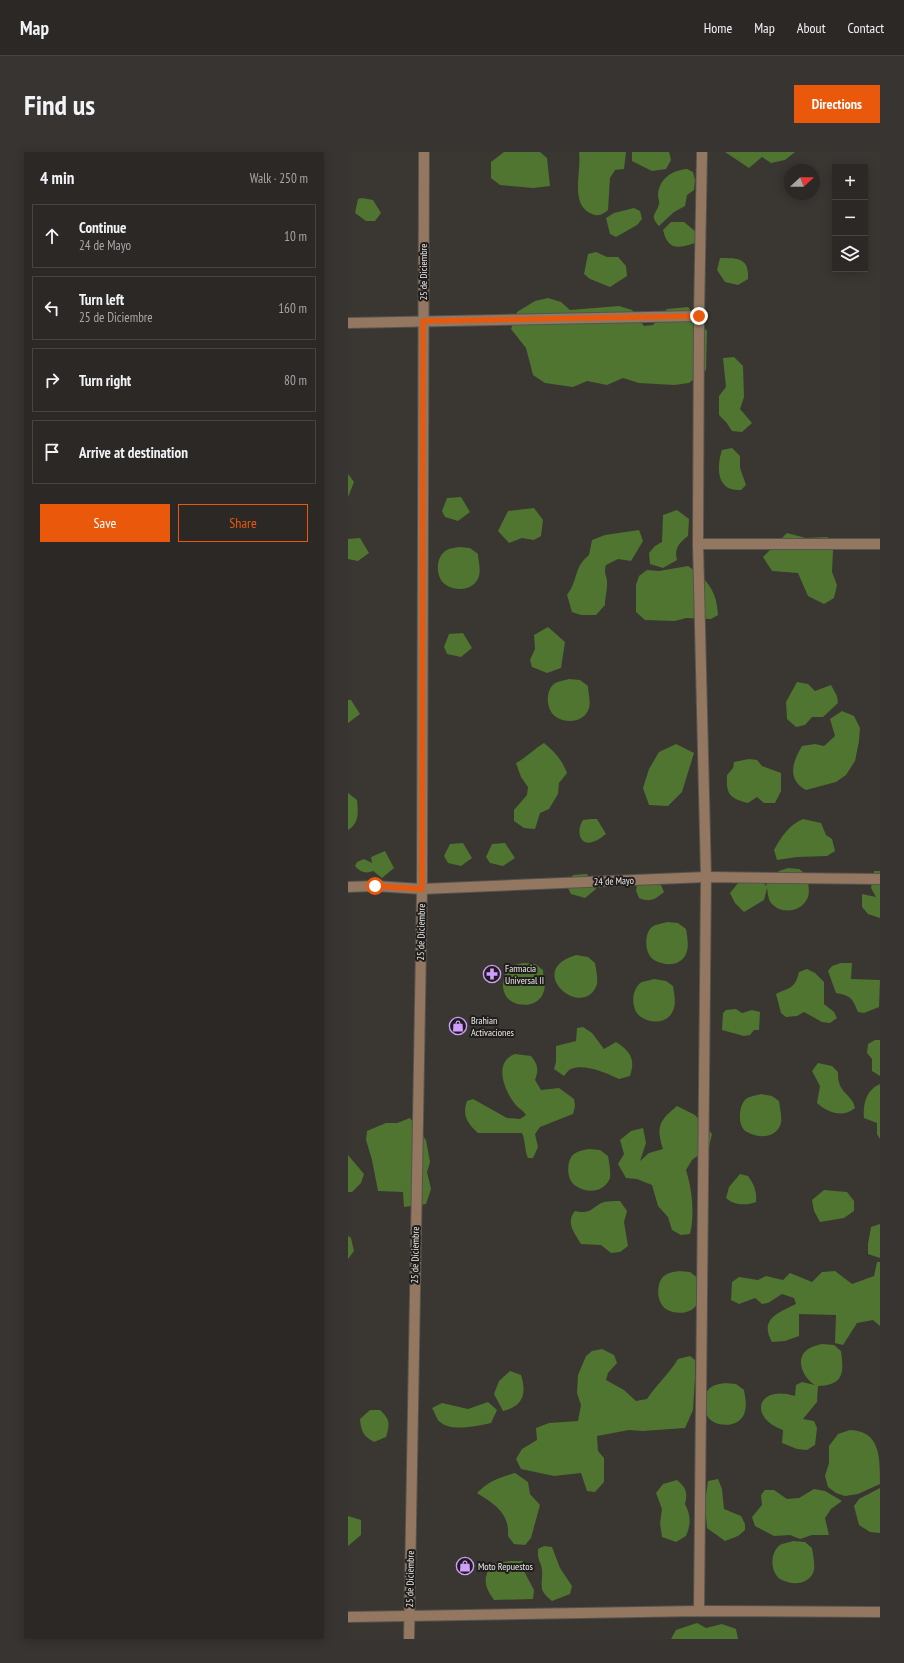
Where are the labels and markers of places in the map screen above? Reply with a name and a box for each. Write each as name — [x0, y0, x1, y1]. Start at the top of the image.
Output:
place label: Farmacia Universal II — [505, 962, 544, 987]
pharmacy icon: Farmacia Universal II — [482, 964, 502, 984]
place label: Brahian Activaciones — [471, 1014, 515, 1039]
shop icon: Brahian Activaciones — [448, 1016, 468, 1036]
shop icon: Moto Repuestos — [455, 1556, 475, 1576]
place label: Moto Repuestos — [478, 1560, 534, 1573]

